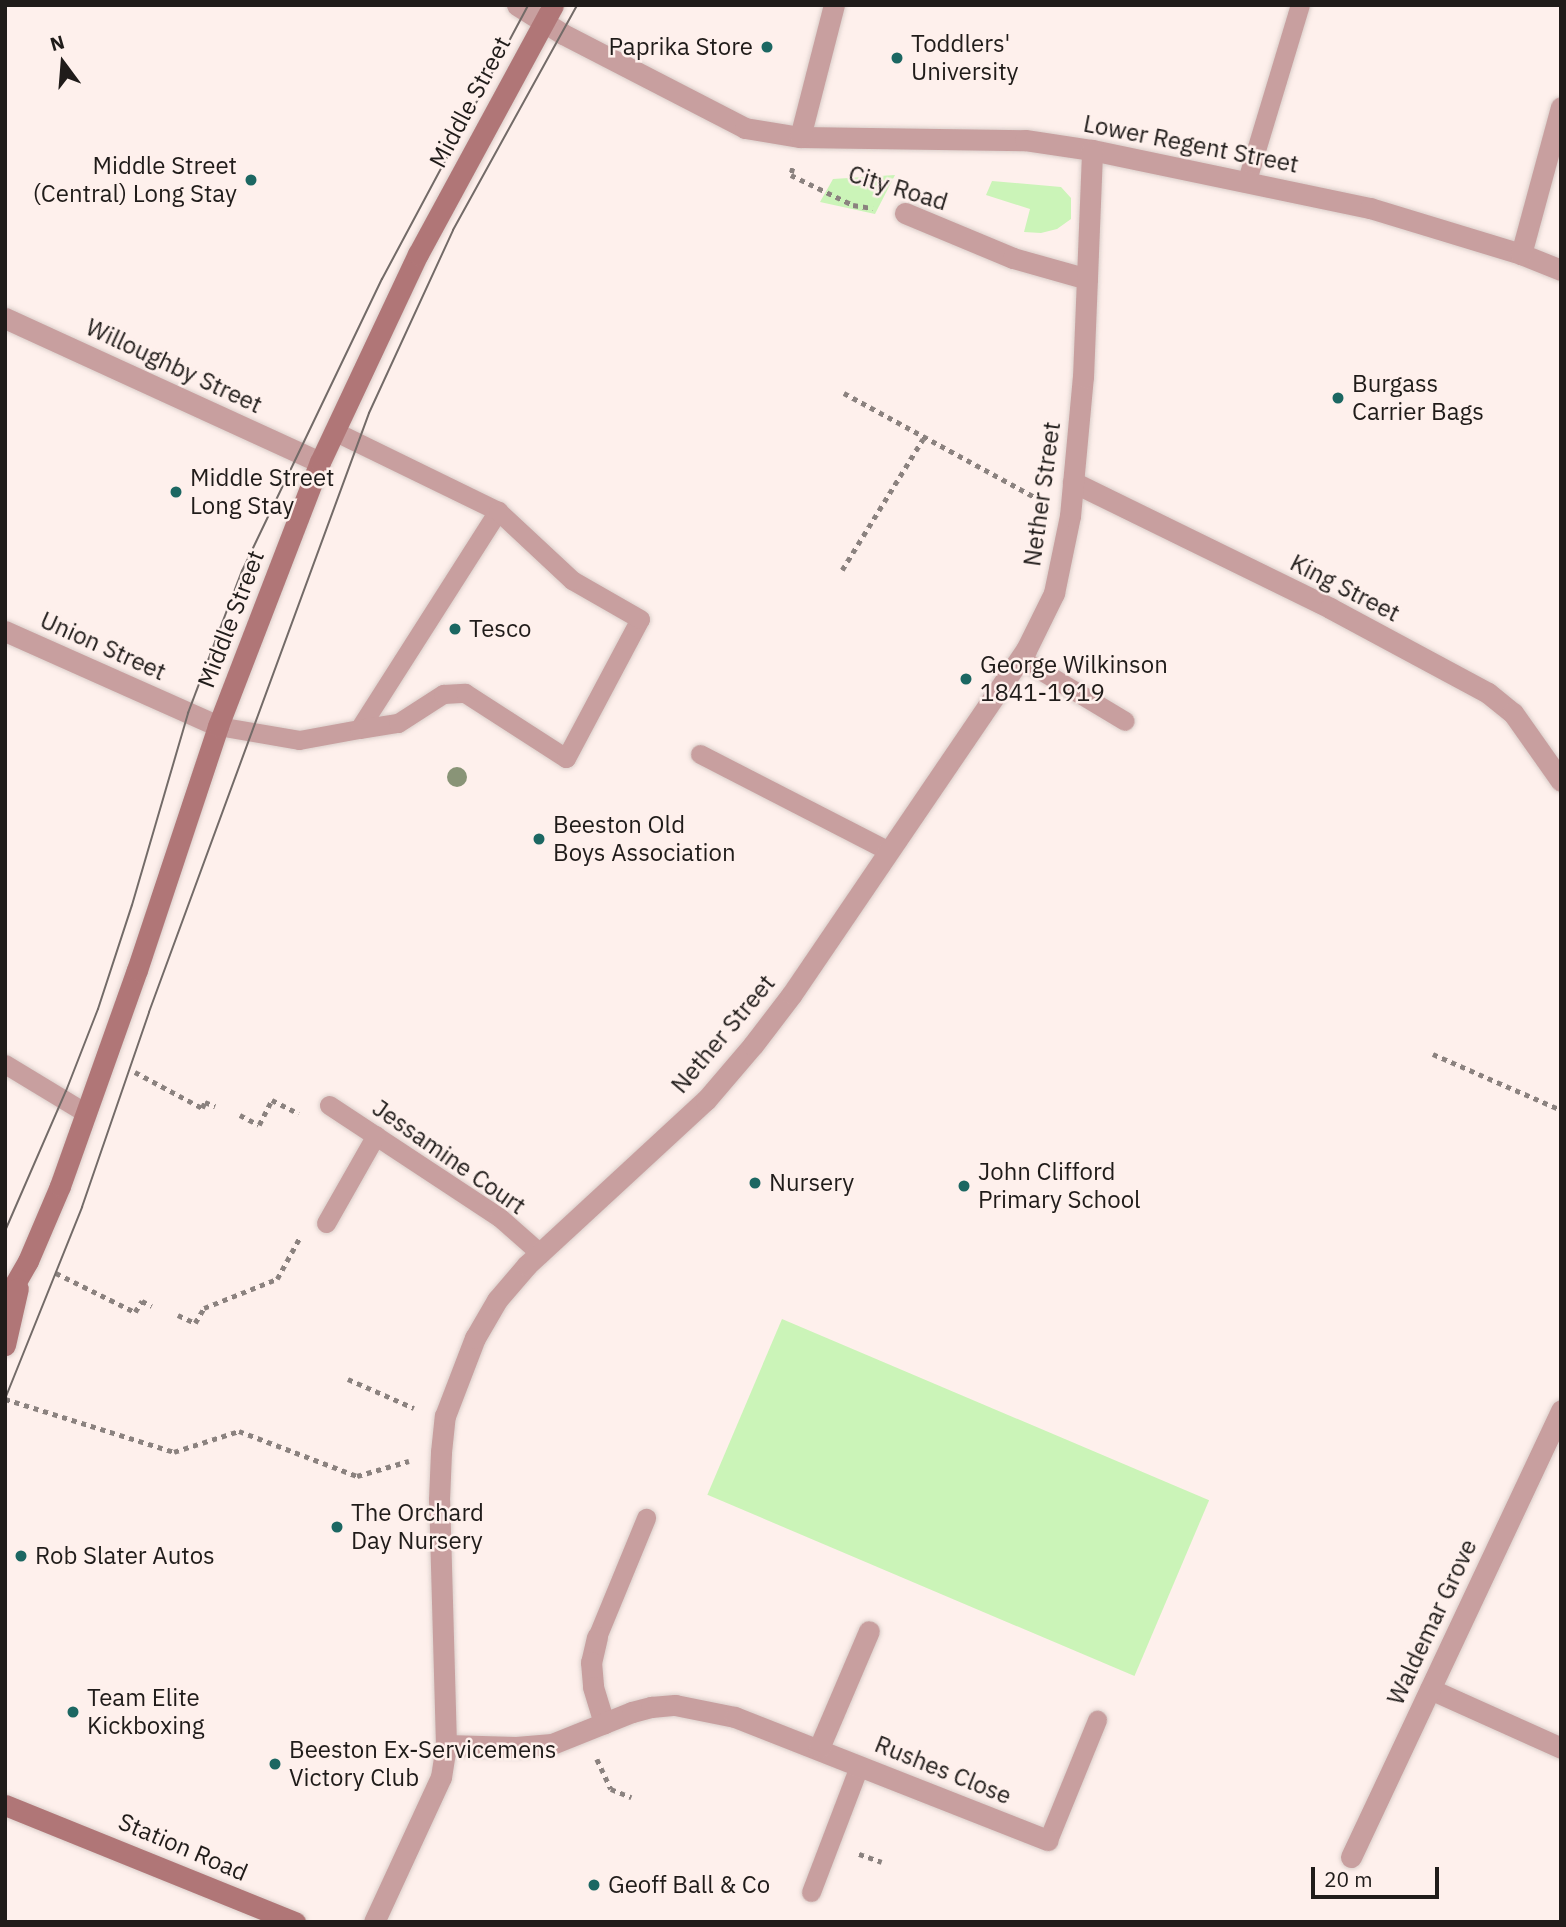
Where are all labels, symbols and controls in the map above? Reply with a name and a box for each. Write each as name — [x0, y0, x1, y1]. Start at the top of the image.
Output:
north arrow — [28, 28, 98, 98]
text: N — [47, 29, 67, 56]
place label: Toddlers' University — [911, 30, 1019, 86]
street label: Middle Street — [423, 31, 517, 173]
place label: Paprika Store — [609, 33, 753, 61]
marker: Paprika Store — [759, 39, 775, 55]
marker: Toddlers' University — [889, 50, 905, 66]
street label: Lower Regent Street — [1081, 109, 1301, 179]
place label: Middle Street (Central) Long Stay — [33, 152, 237, 208]
street label: City Road — [845, 159, 951, 217]
marker: Middle Street (Central) Long Stay — [243, 172, 259, 188]
street label: Willoughby Street — [81, 313, 267, 419]
place label: Burgass Carrier Bags — [1352, 370, 1484, 426]
marker: Burgass Carrier Bags — [1330, 390, 1346, 406]
street label: Nether Street — [1018, 420, 1066, 568]
place label: Middle Street Long Stay — [190, 464, 335, 520]
marker: Middle Street Long Stay — [168, 484, 184, 500]
street label: Middle Street — [192, 546, 270, 692]
street label: King Street — [1285, 548, 1405, 628]
street label: Union Street — [36, 605, 170, 687]
place label: Tesco — [469, 615, 531, 643]
marker: Tesco — [447, 621, 463, 637]
place label: George Wilkinson 1841-1919 — [980, 651, 1168, 707]
marker: George Wilkinson 1841-1919 — [958, 671, 974, 687]
place label: Beeston Old Boys Association — [553, 811, 736, 867]
marker: Beeston Old Boys Association — [531, 831, 547, 847]
street label: Nether Street — [665, 969, 781, 1099]
street label: Jessamine Court — [367, 1094, 531, 1220]
place label: John Clifford Primary School — [978, 1158, 1141, 1214]
place label: Nursery — [769, 1169, 854, 1197]
marker: Nursery — [747, 1175, 763, 1191]
marker: John Clifford Primary School — [956, 1178, 972, 1194]
place label: The Orchard Day Nursery — [351, 1499, 484, 1555]
marker: The Orchard Day Nursery — [329, 1519, 345, 1535]
street label: Waldemar Grove — [1381, 1535, 1483, 1709]
place label: Rob Slater Autos — [35, 1542, 215, 1570]
marker: Rob Slater Autos — [13, 1548, 29, 1564]
place label: Team Elite Kickboxing — [87, 1684, 204, 1740]
marker: Team Elite Kickboxing — [65, 1704, 81, 1720]
street label: Rushes Close — [871, 1730, 1015, 1810]
place label: Beeston Ex-Servicemens Victory Club — [289, 1736, 557, 1792]
marker: Beeston Ex-Servicemens Victory Club — [267, 1756, 283, 1772]
street label: Station Road — [114, 1807, 252, 1887]
scale bar — [1314, 1854, 1442, 1898]
text: 20 m — [1324, 1865, 1373, 1893]
place label: Geoff Ball & Co — [608, 1871, 770, 1899]
marker: Geoff Ball & Co — [586, 1877, 602, 1893]

